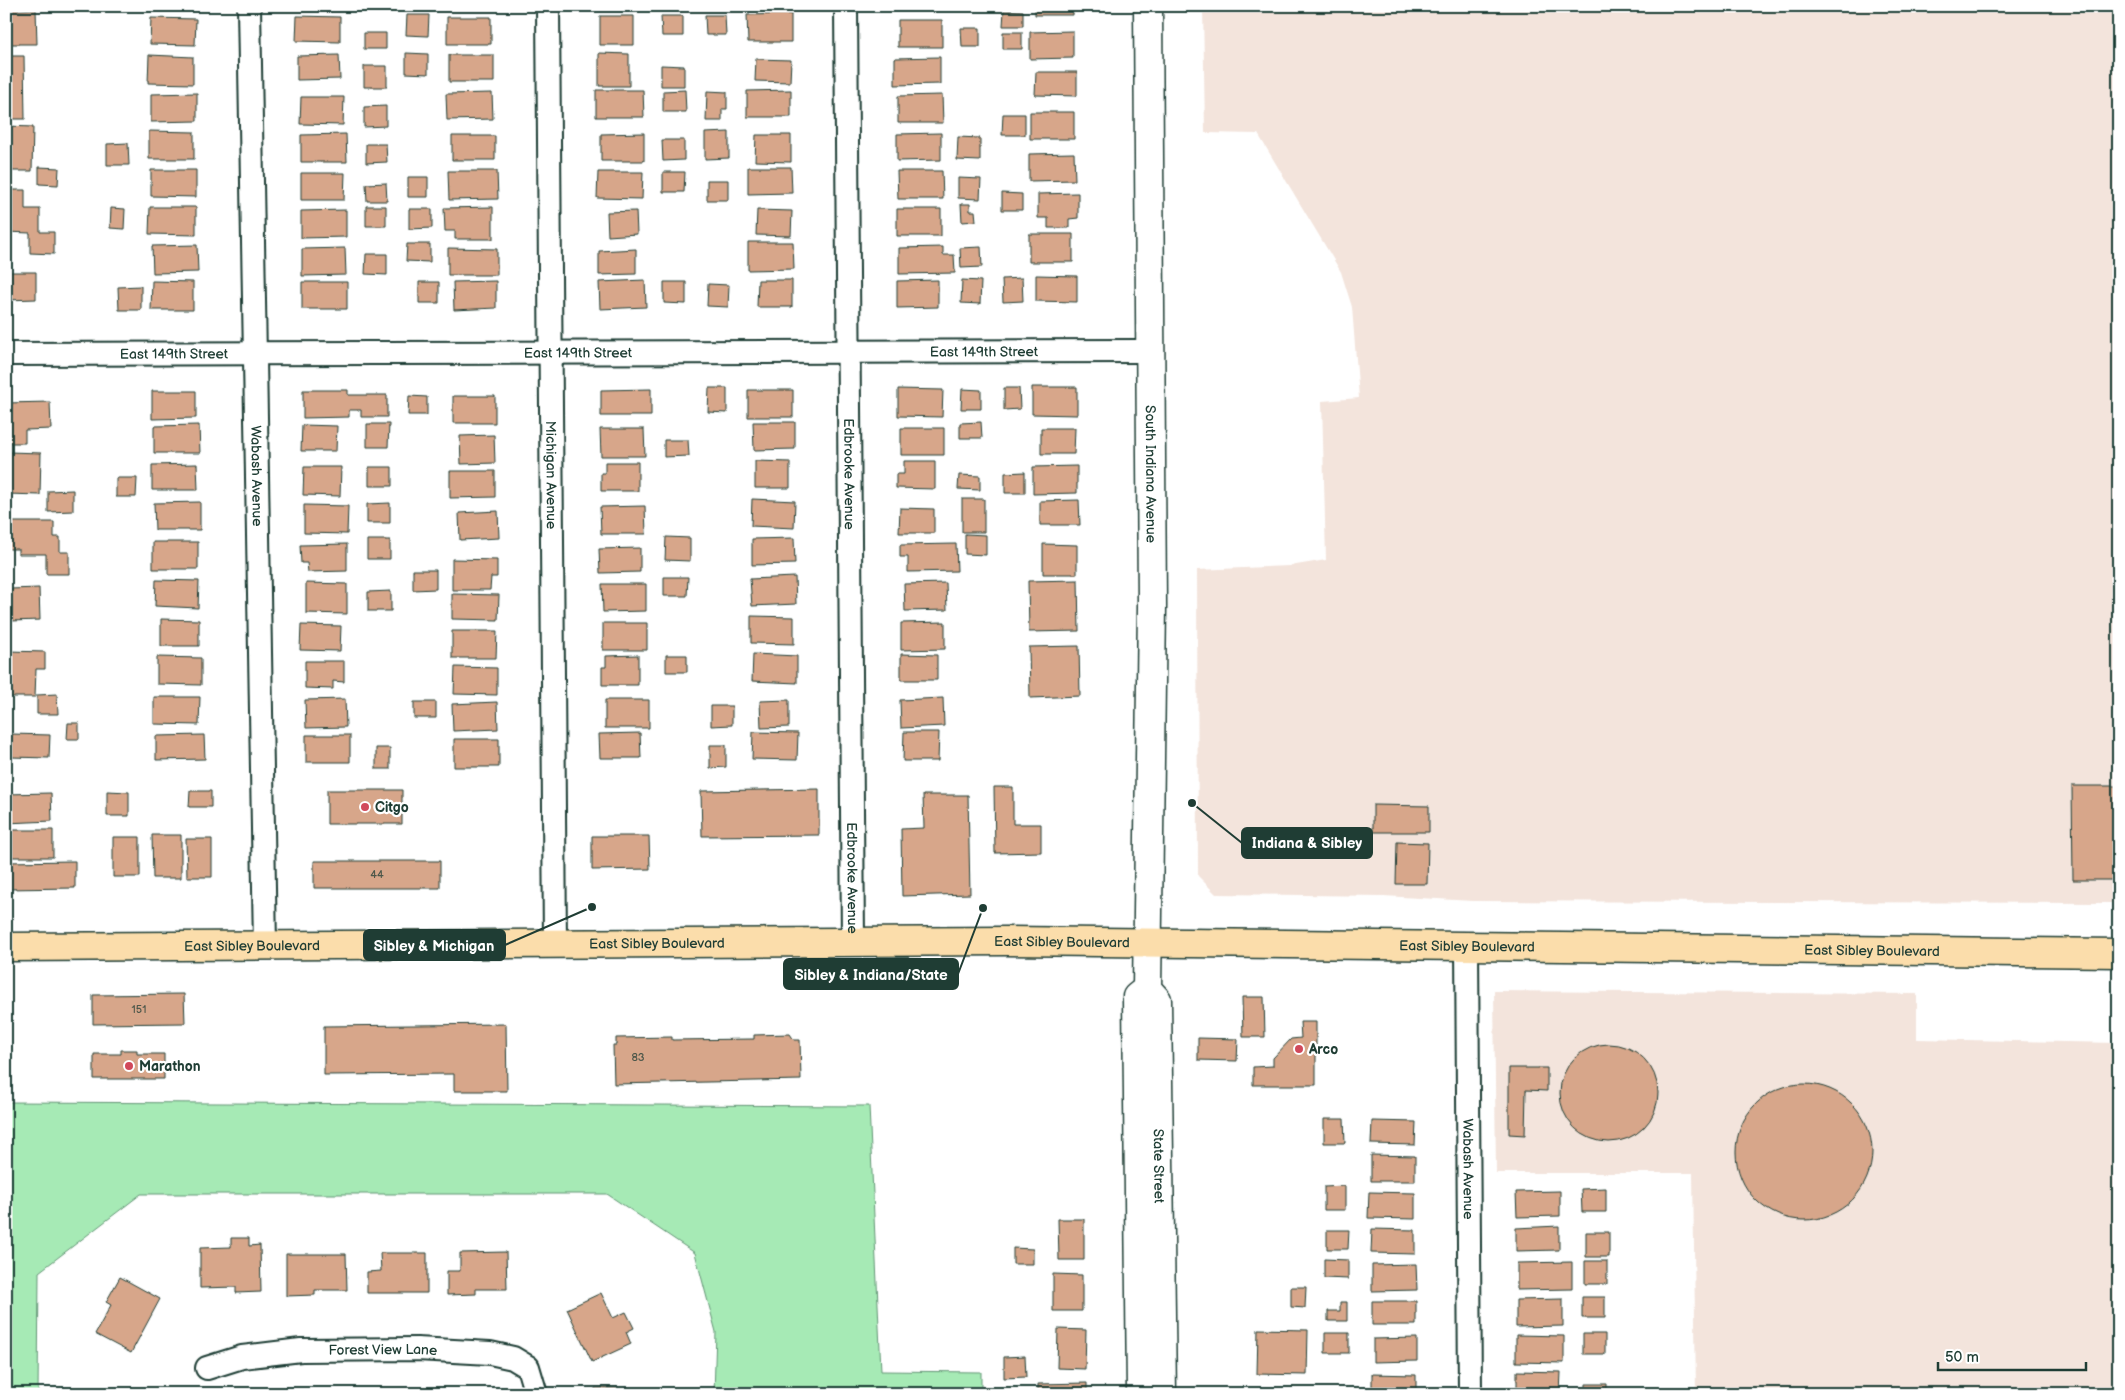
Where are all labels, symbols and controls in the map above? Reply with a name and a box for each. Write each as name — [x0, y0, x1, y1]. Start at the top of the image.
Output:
street label: East 149th Street — [930, 343, 1039, 361]
street label: East 149th Street — [524, 344, 633, 362]
street label: East 149th Street — [120, 345, 229, 363]
street label: South Indiana Avenue — [1142, 405, 1160, 543]
street label: Edbrooke Avenue — [840, 418, 858, 530]
street label: Michigan Avenue — [542, 421, 560, 529]
street label: Wabash Avenue — [247, 425, 266, 527]
place label: Citgo — [375, 799, 409, 816]
marker: Citgo — [359, 801, 371, 813]
street label: Edbrooke Avenue — [843, 822, 861, 934]
callout: Indiana & Sibley — [1242, 828, 1372, 858]
text: Indiana & Sibley — [1252, 834, 1362, 853]
house number: 44 — [370, 868, 384, 881]
callout: Sibley & Michigan — [364, 930, 505, 960]
street label: East Sibley Boulevard — [994, 933, 1130, 951]
street label: East Sibley Boulevard — [589, 935, 725, 953]
street label: East Sibley Boulevard — [184, 937, 320, 955]
text: Sibley & Michigan — [374, 937, 494, 956]
street label: East Sibley Boulevard — [1399, 937, 1535, 956]
street label: East Sibley Boulevard — [1804, 942, 1940, 960]
callout: Sibley & Indiana/State — [784, 959, 958, 989]
text: Sibley & Indiana/State — [794, 966, 948, 985]
house number: 151 — [132, 1003, 146, 1016]
place label: Arco — [1308, 1041, 1338, 1058]
marker: Arco — [1293, 1043, 1305, 1055]
house number: 83 — [631, 1051, 645, 1064]
place label: Marathon — [139, 1058, 201, 1075]
marker: Marathon — [123, 1060, 135, 1072]
street label: Wabash Avenue — [1459, 1118, 1477, 1220]
street label: State Street — [1150, 1129, 1168, 1204]
scale bar — [1938, 1340, 2085, 1372]
street label: Forest View Lane — [328, 1341, 438, 1359]
text: 50 m — [1945, 1348, 1979, 1367]

